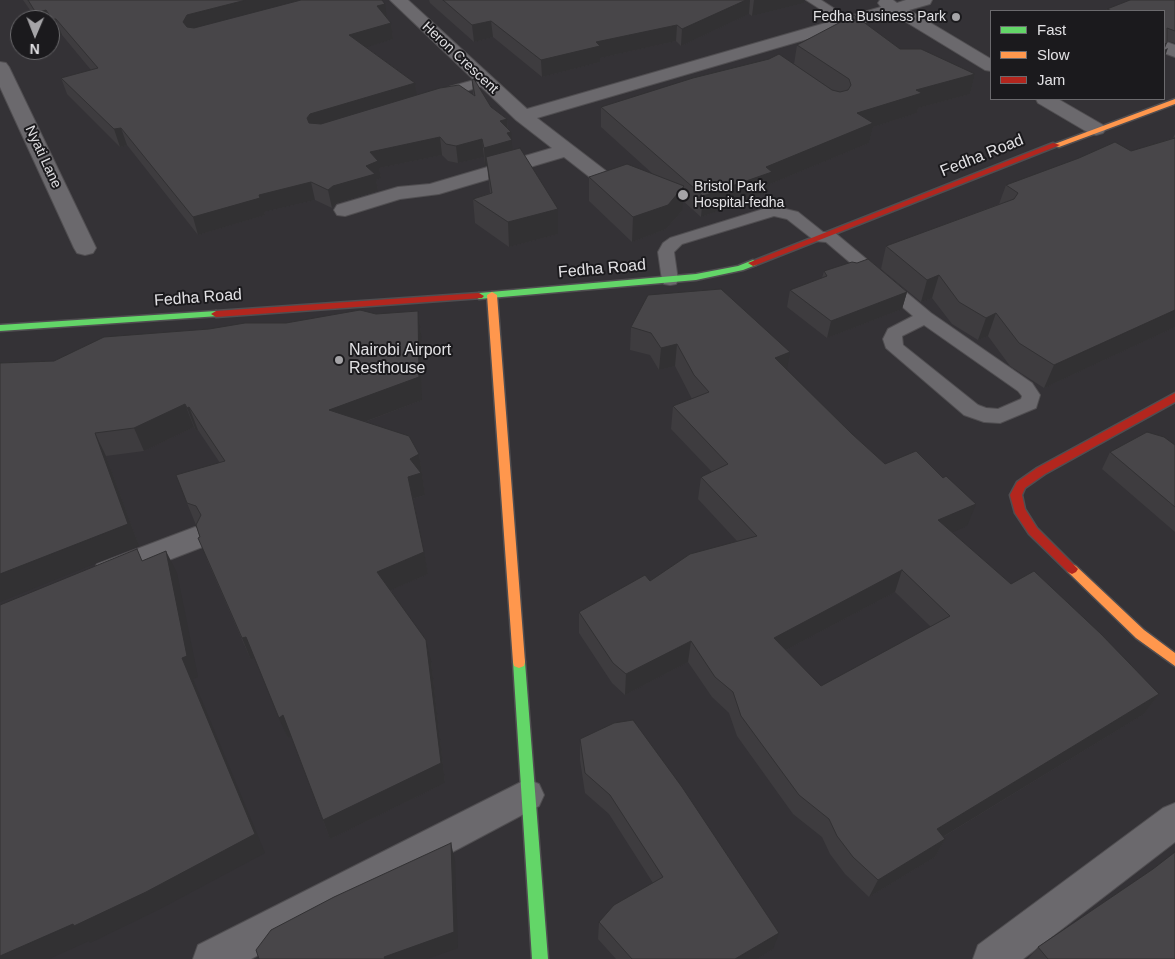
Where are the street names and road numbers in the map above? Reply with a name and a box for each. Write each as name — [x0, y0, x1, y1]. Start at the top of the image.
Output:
street label: Heron Crescent — [418, 18, 502, 98]
street label: Nyati Lane — [21, 123, 65, 191]
street label: Fedha Road — [938, 131, 1026, 181]
street label: Fedha Road — [557, 256, 647, 282]
street label: Fedha Road — [153, 285, 243, 311]

